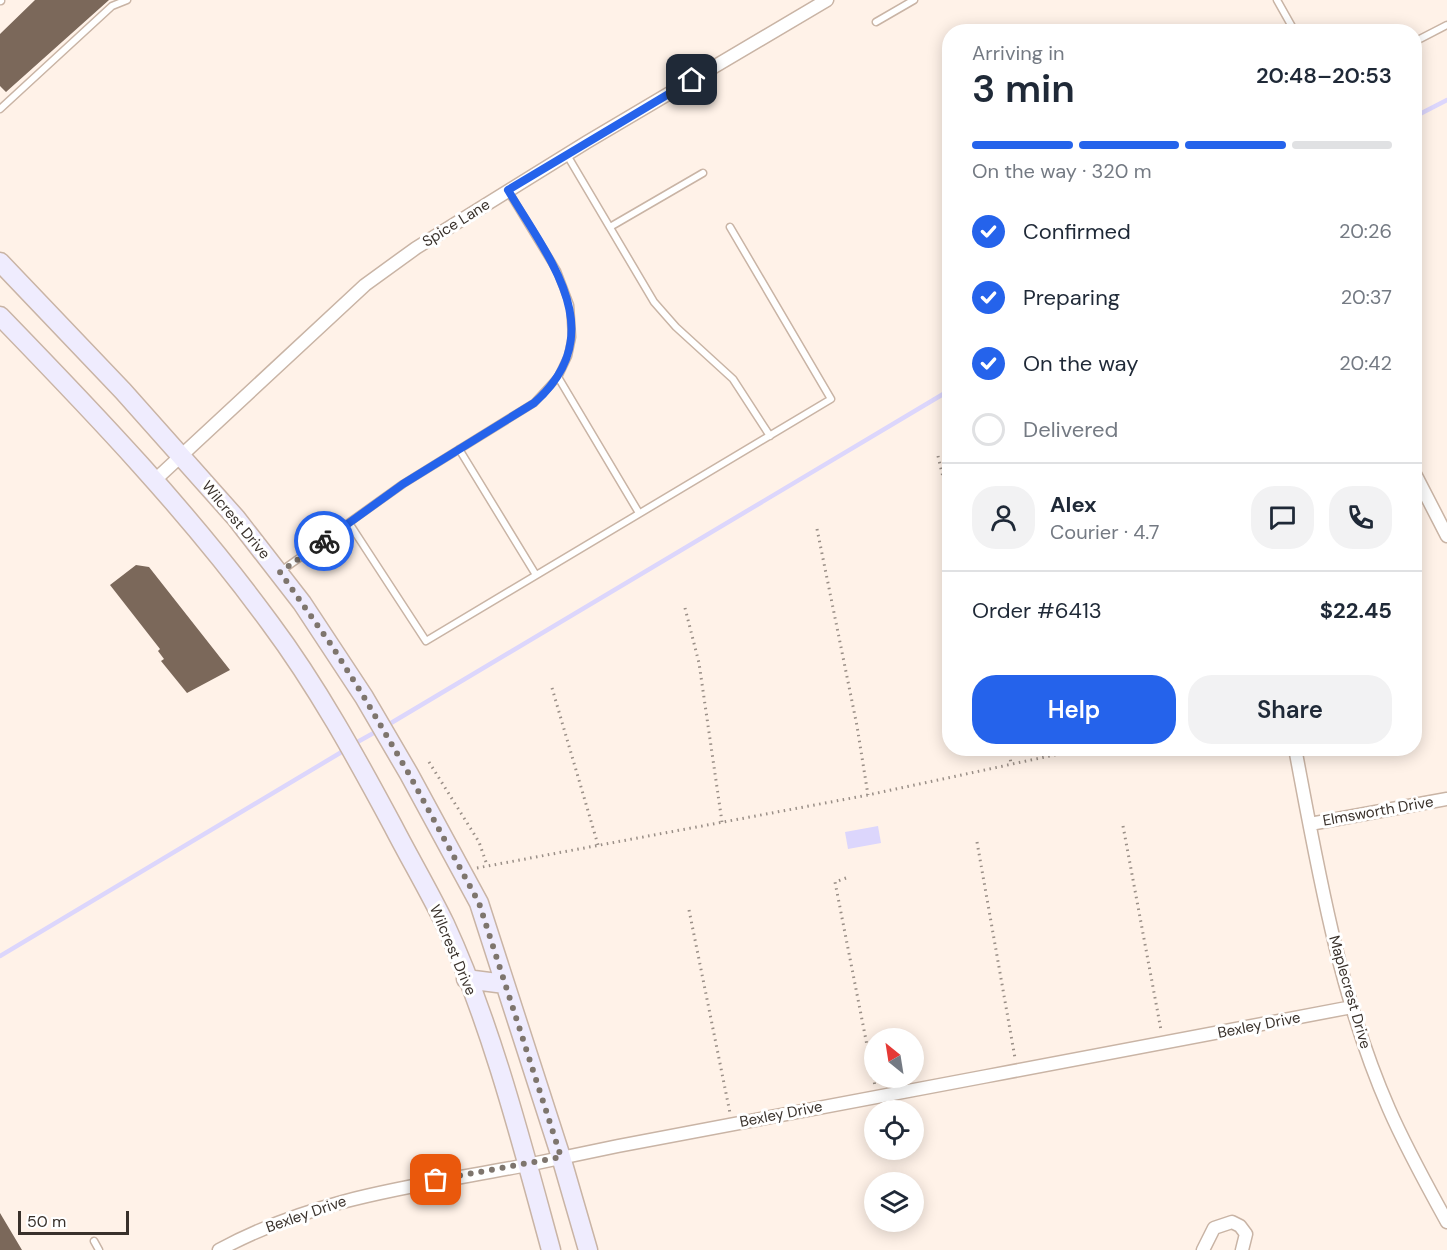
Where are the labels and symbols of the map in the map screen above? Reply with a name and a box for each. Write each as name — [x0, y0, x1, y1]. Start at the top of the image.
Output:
pin — [666, 54, 717, 105]
street label: Spice Lane — [418, 194, 494, 252]
street label: Wilcrest Drive — [197, 477, 275, 563]
courier — [294, 511, 354, 571]
street label: Elmsworth Drive — [1321, 791, 1435, 831]
street label: Wilcrest Drive — [425, 902, 481, 998]
street label: Maplecrest Drive — [1324, 933, 1376, 1051]
street label: Bexley Drive — [1216, 1007, 1302, 1043]
north arrow — [864, 1028, 924, 1088]
street label: Bexley Drive — [738, 1096, 824, 1132]
pin — [410, 1154, 461, 1205]
street label: Bexley Drive — [263, 1191, 349, 1237]
scale bar — [18, 1208, 129, 1236]

